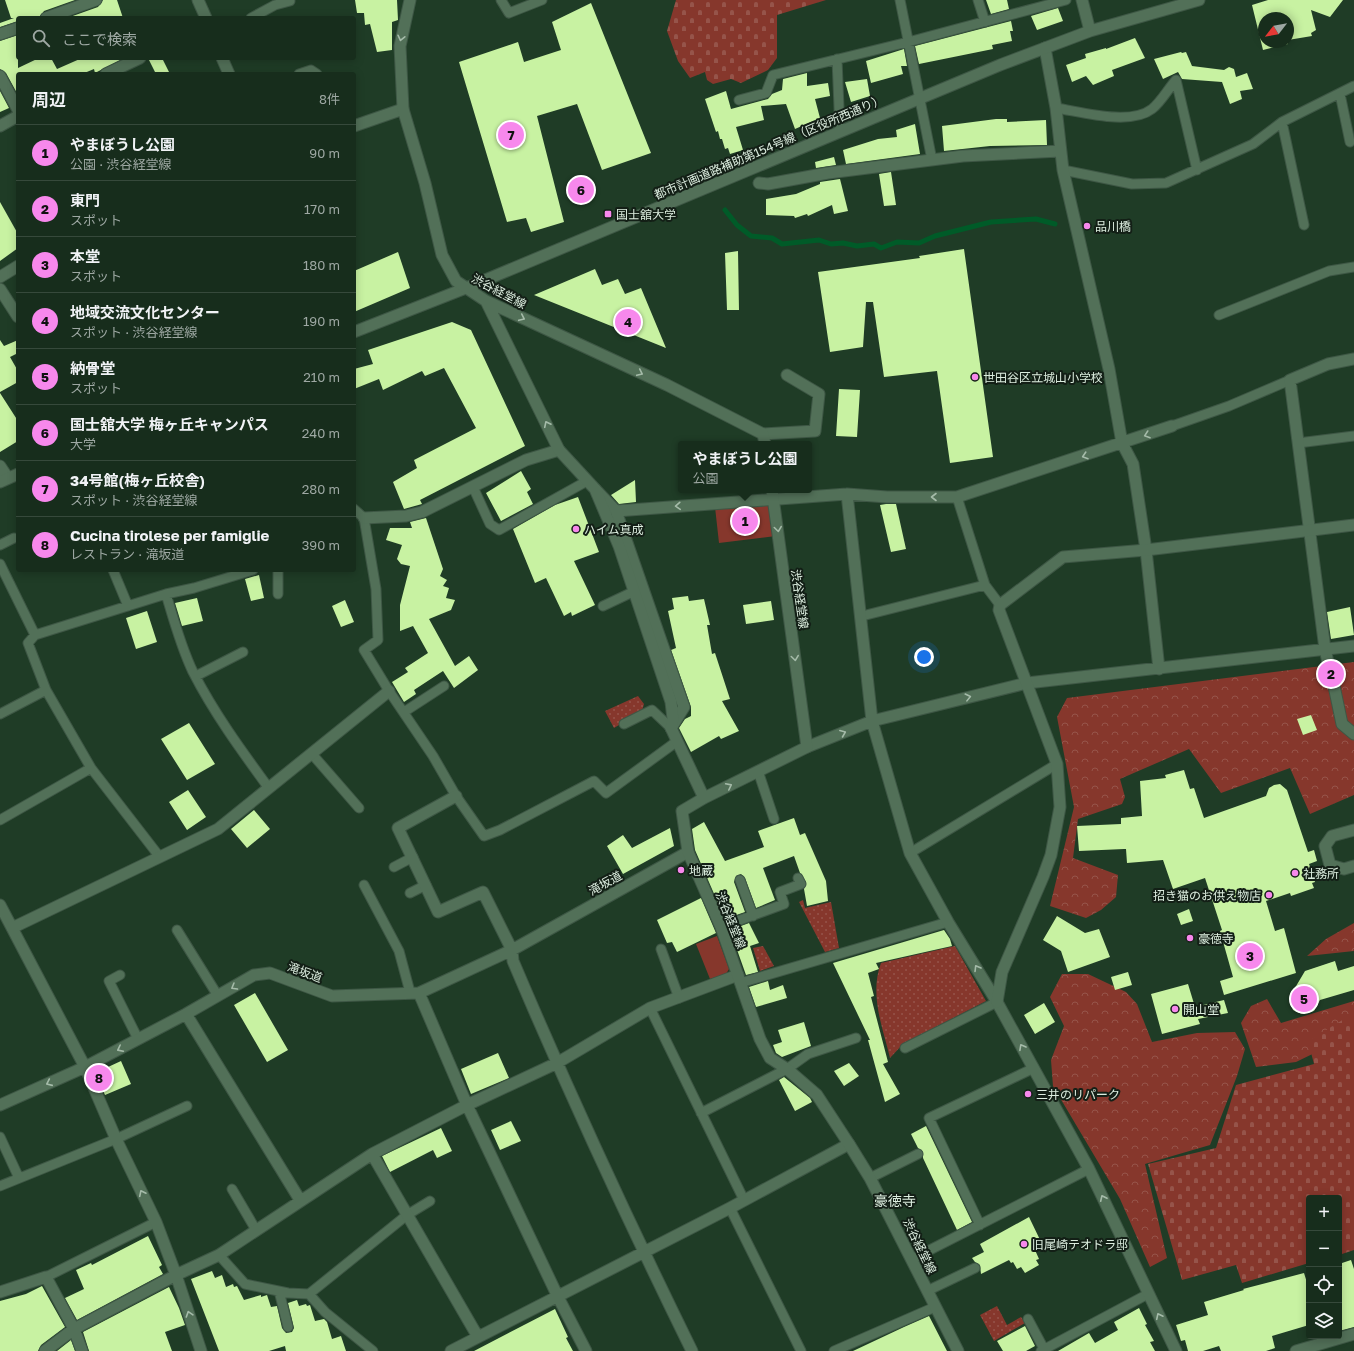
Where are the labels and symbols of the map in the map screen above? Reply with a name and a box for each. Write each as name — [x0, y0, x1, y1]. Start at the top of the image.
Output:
north arrow — [1258, 12, 1294, 48]
one-way arrow — [398, 35, 406, 41]
street label: 都市計画道路補助第154号線（区役所西通り） — [652, 92, 886, 202]
pin: 7 — [498, 120, 524, 150]
pin: 6 — [568, 175, 594, 205]
place label: 国士舘大学 — [616, 207, 676, 222]
marker: 国士舘大学 — [603, 209, 613, 219]
place label: 品川橋 — [1095, 219, 1131, 234]
marker: 品川橋 — [1082, 221, 1092, 231]
street label: 渋谷経堂線 — [469, 270, 529, 312]
pin: 4 — [615, 307, 641, 337]
one-way arrow — [517, 313, 525, 321]
one-way arrow — [636, 368, 643, 376]
place label: 世田谷区立城山小学校 — [983, 370, 1103, 385]
marker: 世田谷区立城山小学校 — [970, 372, 980, 382]
one-way arrow — [544, 421, 551, 429]
one-way arrow — [1144, 430, 1151, 438]
one-way arrow — [1082, 451, 1089, 459]
one-way arrow — [931, 493, 937, 501]
one-way arrow — [675, 502, 681, 511]
pin: 1 — [732, 506, 758, 536]
place label: ハイム真成 — [584, 522, 644, 537]
marker: ハイム真成 — [571, 524, 581, 534]
one-way arrow — [773, 526, 782, 532]
street label: 渋谷経堂線 — [788, 568, 812, 630]
your location — [914, 647, 934, 667]
one-way arrow — [790, 654, 799, 661]
pin: 2 — [1318, 659, 1344, 689]
one-way arrow — [965, 694, 971, 702]
one-way arrow — [839, 729, 846, 737]
one-way arrow — [725, 783, 733, 790]
place label: 地蔵 — [689, 863, 713, 878]
marker: 地蔵 — [676, 865, 686, 875]
place label: 社務所 — [1303, 866, 1339, 881]
street label: 滝坂道 — [586, 868, 624, 898]
marker: 社務所 — [1290, 868, 1300, 878]
place label: 招き猫のお供え物店 — [1153, 888, 1261, 903]
street label: 渋谷経堂線 — [713, 889, 749, 951]
marker: 招き猫のお供え物店 — [1264, 890, 1274, 900]
place label: 豪徳寺 — [1198, 931, 1234, 946]
marker: 豪徳寺 — [1185, 933, 1195, 943]
pin: 3 — [1237, 941, 1263, 971]
street label: 滝坂道 — [286, 959, 324, 985]
one-way arrow — [974, 965, 981, 972]
one-way arrow — [231, 982, 238, 989]
pin: 5 — [1291, 984, 1317, 1014]
place label: 開山堂 — [1183, 1002, 1219, 1017]
marker: 開山堂 — [1170, 1004, 1180, 1014]
one-way arrow — [116, 1044, 124, 1051]
one-way arrow — [1019, 1044, 1027, 1051]
pin: 8 — [86, 1063, 112, 1093]
one-way arrow — [46, 1078, 53, 1086]
place label: 三井のリパーク — [1036, 1087, 1120, 1102]
marker: 三井のリパーク — [1023, 1089, 1033, 1099]
one-way arrow — [139, 1190, 147, 1197]
district label: 豪徳寺 — [874, 1192, 916, 1209]
one-way arrow — [1100, 1195, 1108, 1203]
street label: 渋谷経堂線 — [900, 1216, 940, 1276]
place label: 旧尾崎テオドラ邸 — [1032, 1237, 1128, 1252]
marker: 旧尾崎テオドラ邸 — [1019, 1239, 1029, 1249]
one-way arrow — [185, 1311, 194, 1318]
one-way arrow — [1156, 1313, 1164, 1320]

